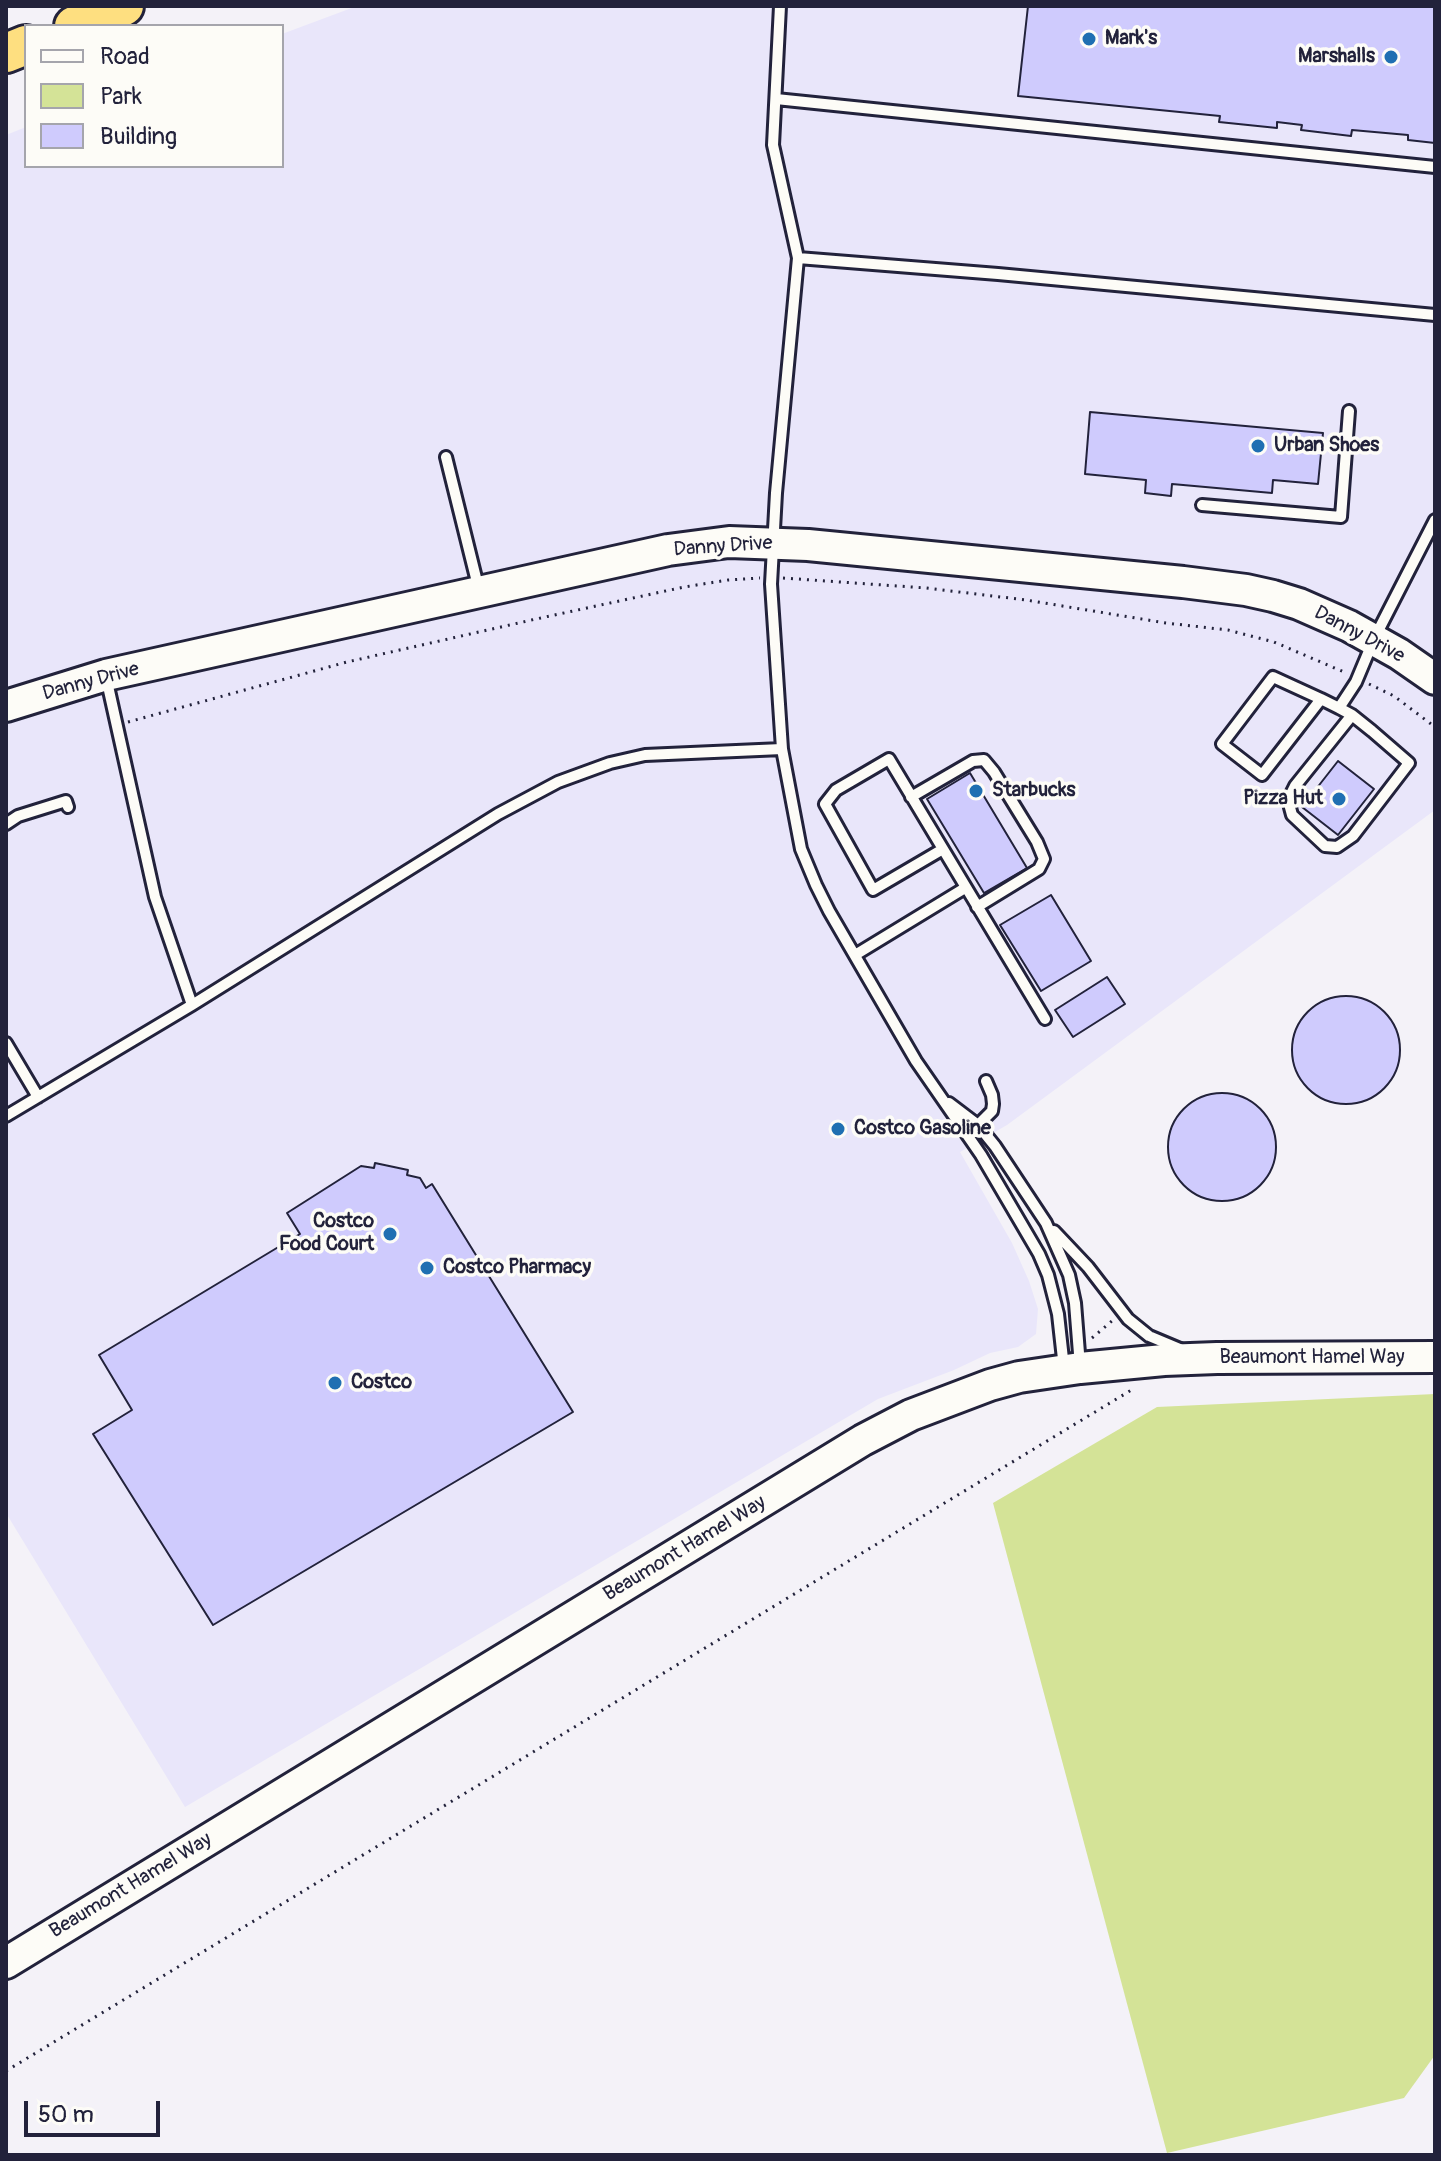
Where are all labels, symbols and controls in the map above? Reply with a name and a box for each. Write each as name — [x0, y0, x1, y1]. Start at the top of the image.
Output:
legend — [24, 24, 284, 168]
place label: Mark's — [1105, 27, 1157, 51]
marker: Mark's — [1080, 30, 1098, 48]
text: Road — [100, 42, 150, 71]
place label: Marshalls — [1298, 45, 1375, 69]
marker: Marshalls — [1382, 48, 1400, 66]
text: Park — [100, 82, 142, 111]
text: Building — [100, 122, 177, 151]
place label: Urban Shoes — [1274, 434, 1379, 458]
marker: Urban Shoes — [1249, 437, 1267, 455]
street label: Danny Drive — [673, 532, 773, 562]
street label: Danny Drive — [1310, 601, 1408, 669]
street label: Danny Drive — [40, 658, 142, 706]
place label: Starbucks — [992, 779, 1075, 803]
marker: Starbucks — [967, 782, 985, 800]
place label: Pizza Hut — [1243, 787, 1323, 811]
marker: Pizza Hut — [1330, 790, 1348, 808]
place label: Costco Gasoline — [854, 1117, 991, 1141]
marker: Costco Gasoline — [829, 1120, 847, 1138]
place label: Costco Food Court — [279, 1210, 374, 1257]
marker: Costco Food Court — [381, 1225, 399, 1243]
place label: Costco Pharmacy — [443, 1256, 591, 1280]
marker: Costco Pharmacy — [418, 1259, 436, 1277]
street label: Beaumont Hamel Way — [1220, 1346, 1404, 1370]
place label: Costco — [351, 1371, 412, 1395]
marker: Costco — [326, 1374, 344, 1392]
street label: Beaumont Hamel Way — [600, 1491, 770, 1607]
street label: Beaumont Hamel Way — [46, 1828, 216, 1944]
scale bar — [28, 2085, 164, 2135]
text: 50 m — [38, 2100, 94, 2129]

